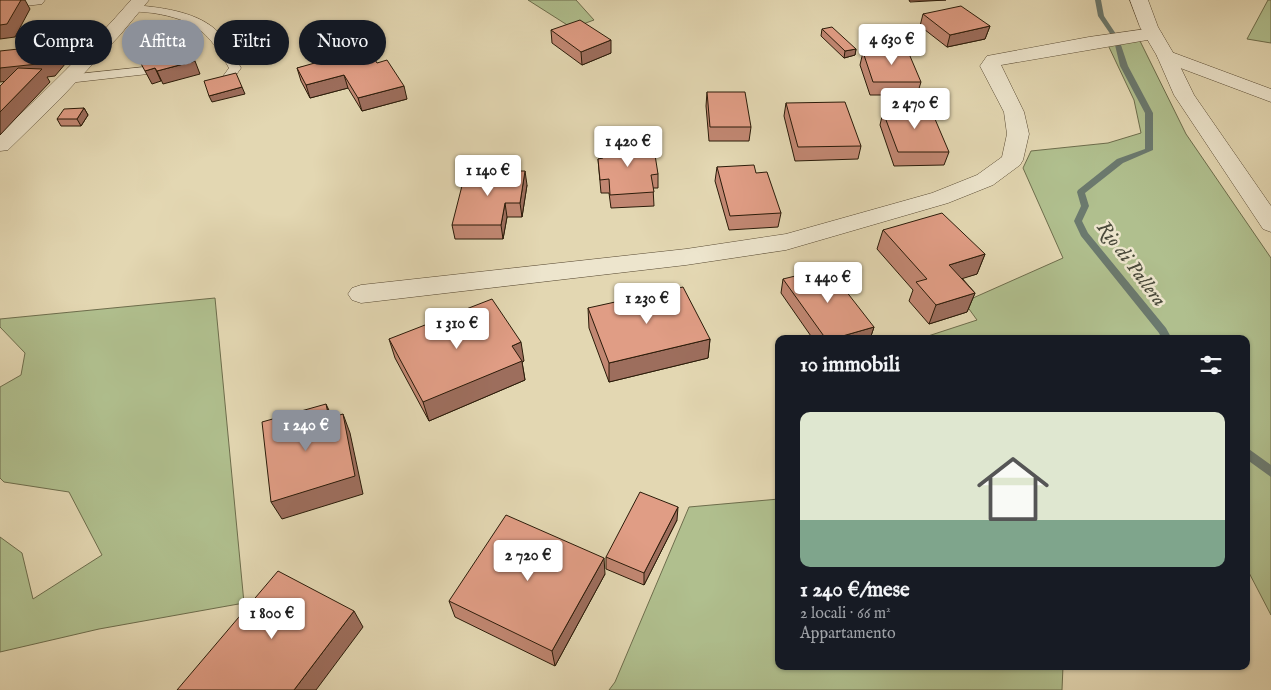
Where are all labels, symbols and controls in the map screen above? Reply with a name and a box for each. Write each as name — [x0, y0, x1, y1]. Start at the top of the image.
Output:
chip: Compra — [15, 20, 112, 65]
chip: Affitta — [122, 20, 204, 65]
chip: Filtri — [214, 20, 289, 65]
chip: Nuovo — [299, 20, 386, 65]
pin: 4 630 € — [846, 23, 938, 66]
text: 4 630 € — [870, 30, 914, 50]
pin: 2 470 € — [869, 88, 961, 130]
text: 2 470 € — [892, 94, 938, 114]
pin: 1 420 € — [582, 126, 674, 168]
text: 1 420 € — [605, 132, 651, 152]
pin: 1 140 € — [442, 154, 534, 197]
text: 1 140 € — [466, 161, 510, 181]
water label: Rio di Pallera — [1091, 216, 1171, 312]
pin: 1 440 € — [782, 262, 874, 304]
text: 1 440 € — [805, 268, 851, 288]
pin: 1 230 € — [601, 282, 693, 325]
text: 1 230 € — [625, 289, 669, 309]
pin: 1 310 € — [411, 308, 503, 350]
text: 1 310 € — [436, 314, 478, 334]
icon: filters — [1197, 351, 1225, 379]
text: 10 immobili — [800, 352, 900, 379]
pin: 1 240 € — [260, 410, 352, 452]
text: 1 240 € — [283, 416, 329, 436]
icon: home — [968, 444, 1058, 534]
pin: 2 720 € — [482, 540, 574, 582]
text: 2 720 € — [505, 546, 551, 566]
text: 1 240 €/mese — [800, 577, 910, 604]
pin: 1 800 € — [226, 598, 318, 640]
text: 1 800 € — [250, 604, 294, 624]
text: 2 locali · 66 m² — [800, 604, 891, 624]
text: Appartamento — [800, 624, 896, 644]

